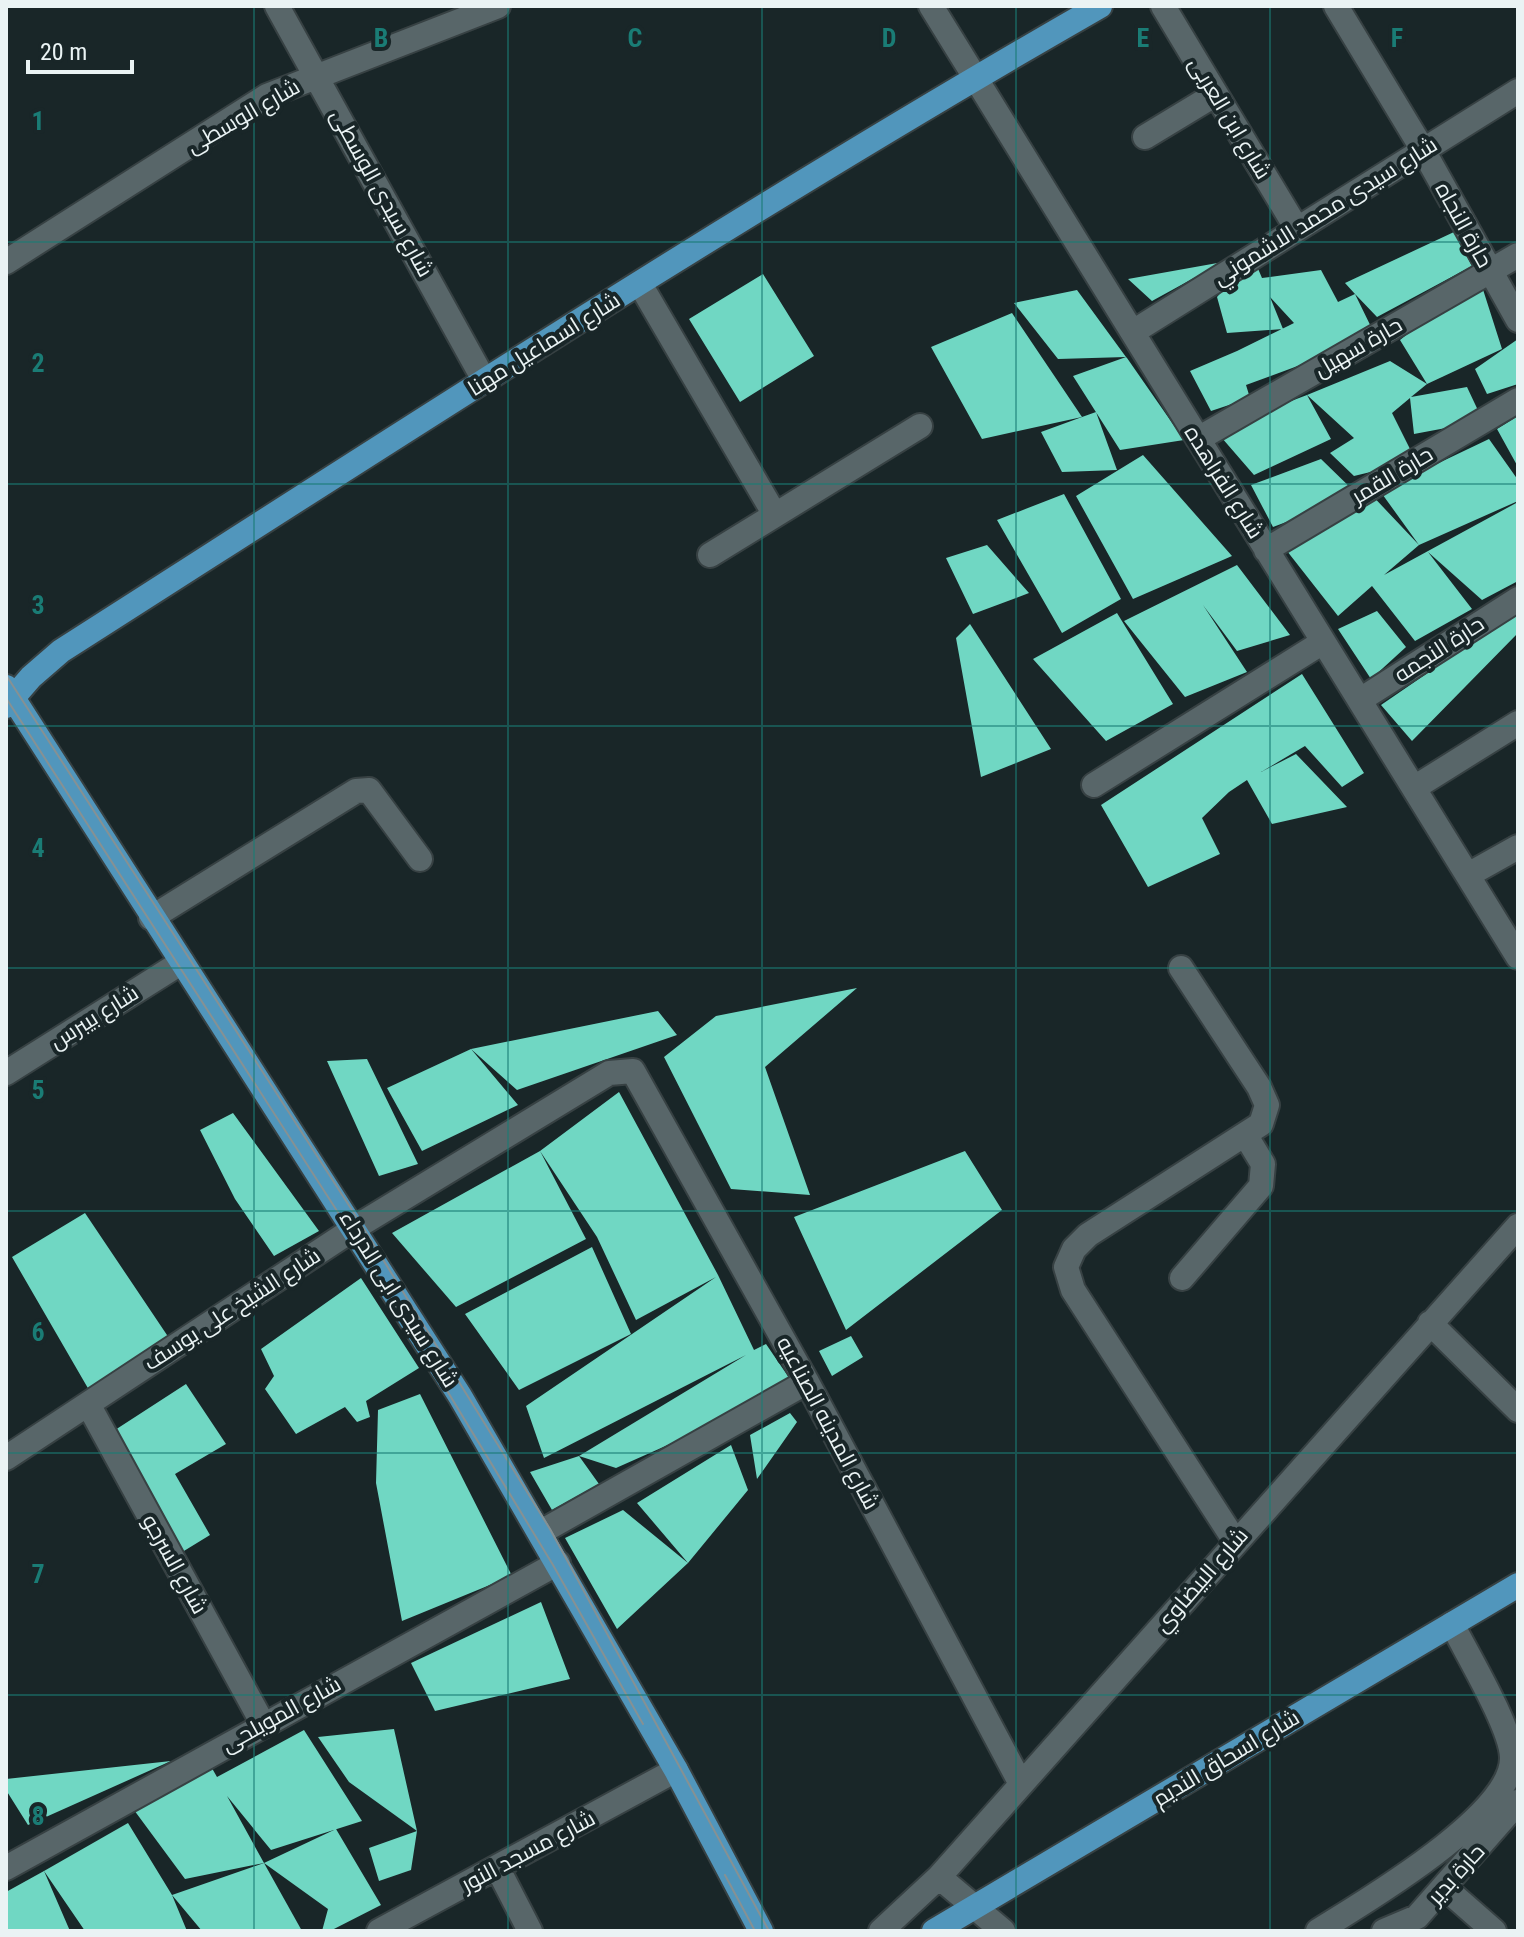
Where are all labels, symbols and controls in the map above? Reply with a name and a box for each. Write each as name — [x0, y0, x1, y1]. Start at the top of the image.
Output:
text: B — [374, 23, 388, 53]
text: C — [628, 23, 643, 53]
text: D — [882, 23, 896, 53]
text: E — [1137, 23, 1150, 53]
text: F — [1391, 23, 1403, 53]
scale bar — [28, 24, 132, 74]
text: 20 m — [40, 38, 87, 66]
street label: شارع ابن العربى — [1182, 53, 1276, 185]
street label: شارع الوسطى — [182, 74, 305, 160]
street label: شارع سيدى الوسطى — [324, 105, 438, 282]
text: 1 — [31, 106, 45, 136]
street label: شارع سيدى محمد الاشموني — [1209, 132, 1444, 294]
street label: حارة النجاه — [1430, 178, 1498, 272]
street label: شارع اسماعيل مهنا — [463, 287, 626, 403]
street label: حارة سهيل — [1310, 312, 1407, 383]
text: 2 — [31, 348, 45, 378]
street label: شارع الفراهده — [1178, 421, 1269, 544]
street label: حارة القمر — [1345, 441, 1437, 510]
text: 3 — [31, 590, 45, 620]
street label: حارة النجمه — [1390, 611, 1488, 687]
text: 4 — [31, 833, 45, 863]
street label: شارع بيبرس — [45, 980, 144, 1056]
text: 5 — [31, 1075, 45, 1105]
street label: شارع سيدى ابى الدرداء — [333, 1206, 463, 1393]
street label: شارع الشيخ على يوسف — [139, 1243, 326, 1377]
text: 6 — [31, 1317, 45, 1347]
street label: شارع المدينه الصناعيه — [770, 1332, 884, 1515]
street label: شارع السرجو — [136, 1510, 213, 1619]
street label: شارع البيضاوي — [1149, 1523, 1256, 1640]
text: 7 — [31, 1559, 45, 1589]
street label: شارع المويلحى — [217, 1671, 346, 1759]
street label: شارع اسحاق النديم — [1148, 1704, 1305, 1814]
text: 8 — [31, 1801, 45, 1831]
street label: شارع مسجد النور — [455, 1805, 600, 1899]
street label: حارة بدير — [1421, 1839, 1490, 1911]

